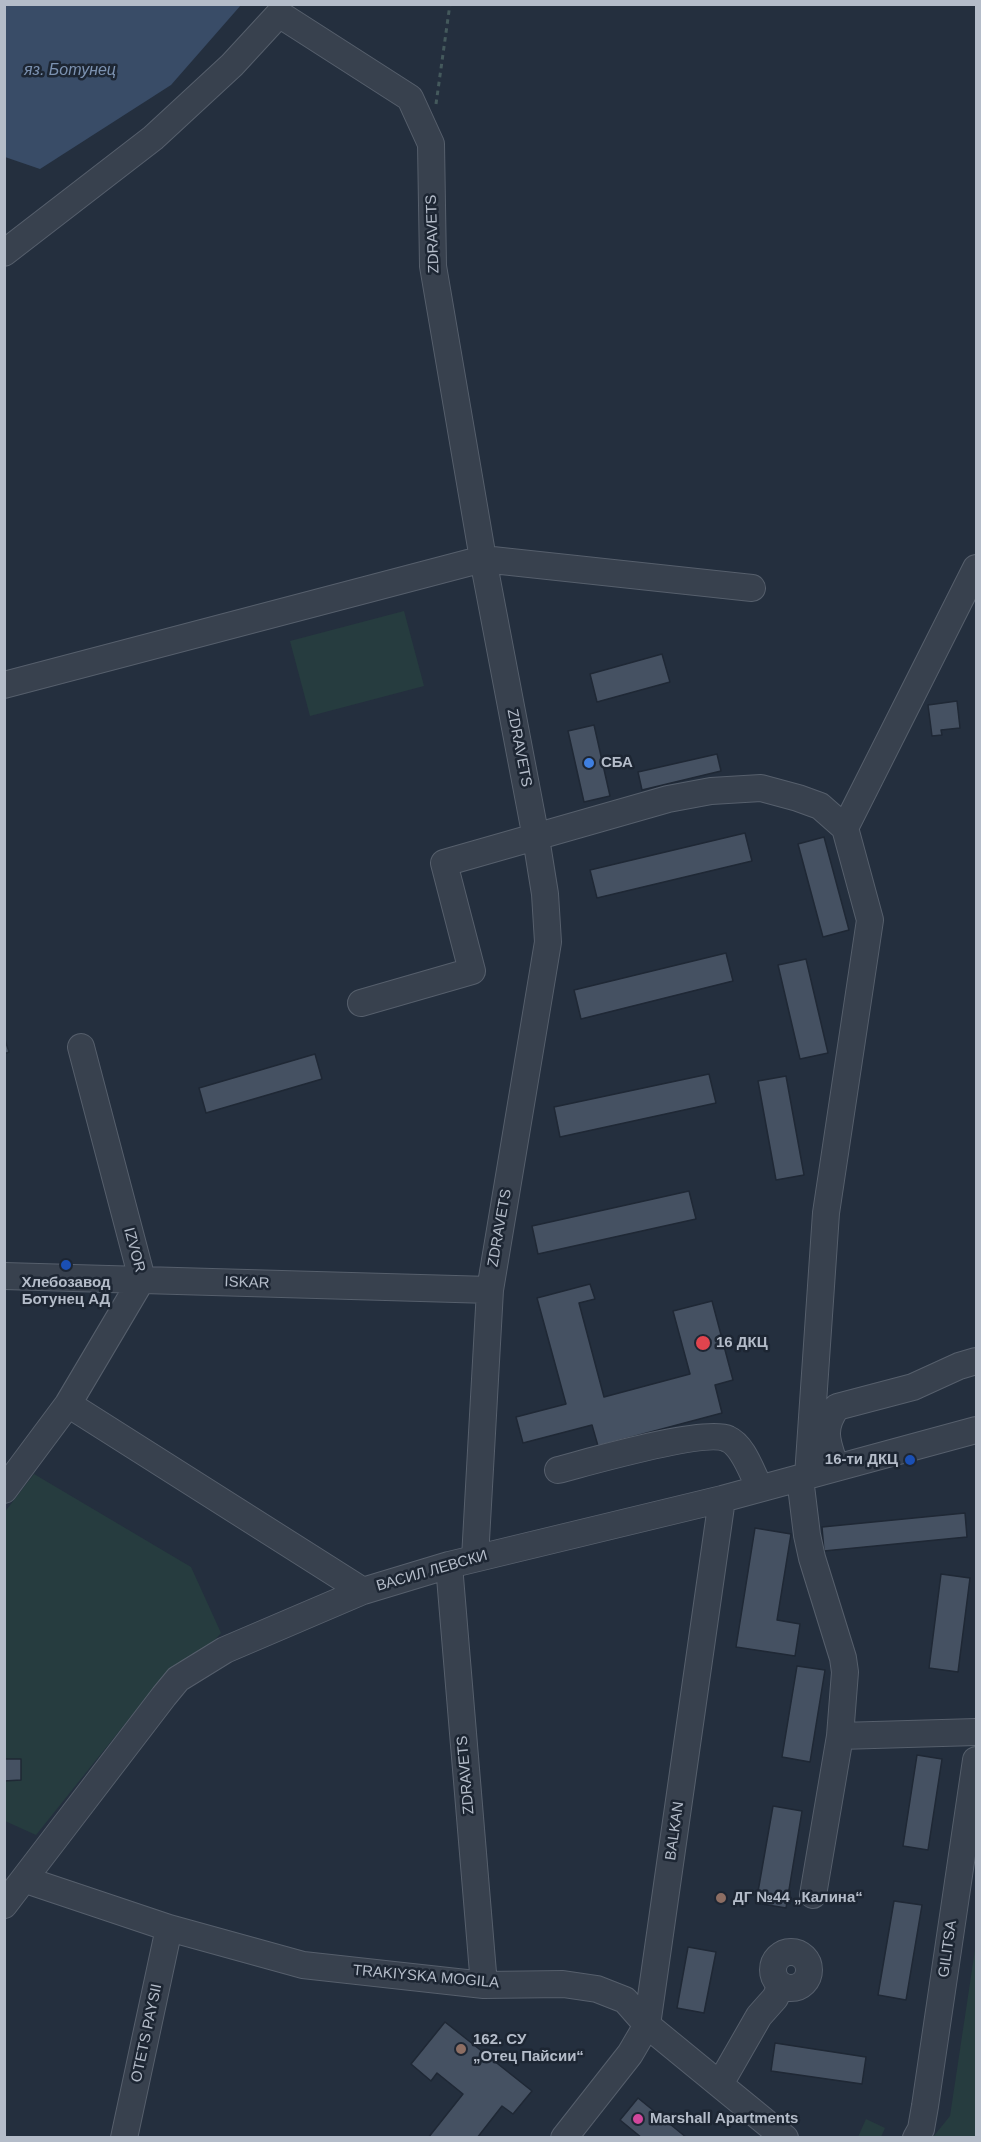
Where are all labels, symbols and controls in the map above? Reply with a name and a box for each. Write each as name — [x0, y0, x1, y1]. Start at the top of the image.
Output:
water label: яз. Ботунец — [24, 61, 116, 81]
street label: ZDRAVETS — [423, 194, 443, 274]
street label: ZDRAVETS — [503, 708, 535, 788]
place label: СБА — [601, 754, 633, 772]
marker: СБА — [582, 756, 596, 770]
street label: ZDRAVETS — [484, 1188, 516, 1268]
street label: IZVOR — [119, 1226, 149, 1274]
marker: Хлебозавод Ботунец АД — [59, 1258, 73, 1272]
street label: ISKAR — [224, 1273, 270, 1293]
place label: Хлебозавод Ботунец АД — [22, 1274, 110, 1309]
marker: 16 ДКЦ — [694, 1334, 712, 1352]
place label: 16 ДКЦ — [716, 1334, 768, 1352]
place label: 16-ти ДКЦ — [825, 1451, 898, 1469]
marker: 16-ти ДКЦ — [903, 1453, 917, 1467]
street label: ВАСИЛ ЛЕВСКИ — [374, 1547, 490, 1595]
street label: ZDRAVETS — [454, 1735, 478, 1815]
street label: BALKAN — [662, 1800, 688, 1862]
place label: ДГ №44 „Калина“ — [733, 1889, 863, 1907]
marker: ДГ №44 „Калина“ — [714, 1891, 728, 1905]
street label: GILITSA — [935, 1919, 961, 1979]
street label: TRAKIYSKA MOGILA — [352, 1962, 500, 1992]
street label: OTETS PAYSII — [128, 1982, 166, 2084]
place label: 162. СУ „Отец Пайсии“ — [473, 2031, 584, 2066]
marker: 162. СУ „Отец Пайсии“ — [454, 2042, 468, 2056]
place label: Marshall Apartments — [650, 2110, 798, 2128]
marker: Marshall Apartments — [631, 2112, 645, 2126]

